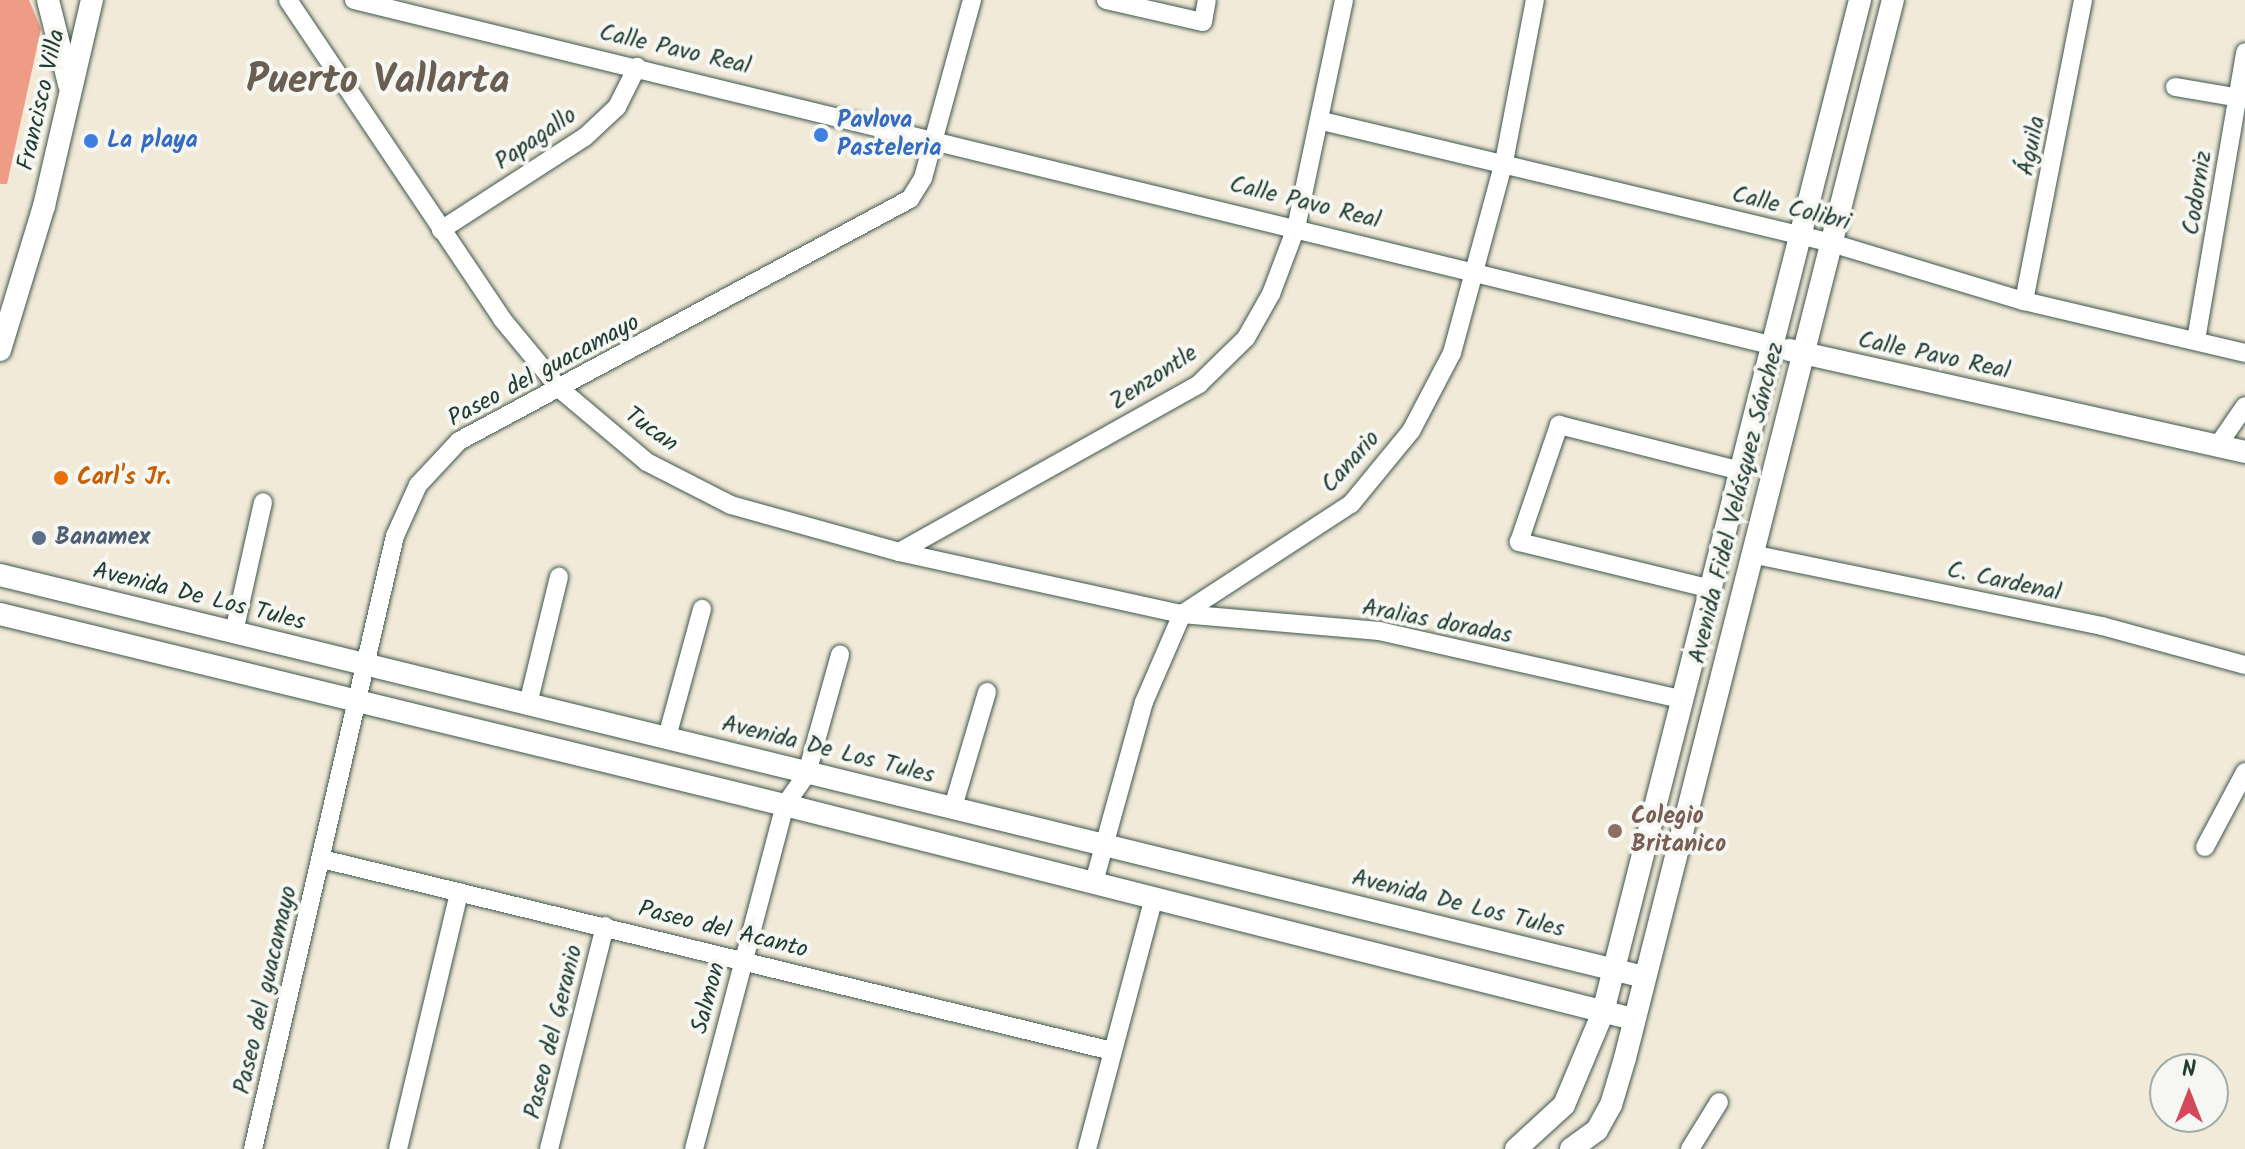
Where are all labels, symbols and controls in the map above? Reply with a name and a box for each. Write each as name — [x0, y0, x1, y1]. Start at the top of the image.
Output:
street label: Calle Pavo Real — [596, 19, 754, 81]
street label: Francisco Villa — [12, 27, 72, 173]
district label: Puerto Vallarta — [246, 57, 510, 105]
street label: Papagallo — [490, 101, 582, 177]
place label: Pavlova Pasteleria — [837, 107, 941, 163]
street label: Águila — [2012, 113, 2052, 179]
marker: Pavlova Pasteleria — [812, 126, 830, 144]
place label: La playa — [107, 127, 198, 155]
marker: La playa — [82, 132, 100, 150]
street label: Codorniz — [2177, 149, 2219, 237]
street label: Calle Pavo Real — [1226, 170, 1384, 236]
street label: Calle Colibri — [1729, 180, 1853, 238]
street label: Paseo del guacamayo — [443, 308, 645, 434]
street label: Calle Pavo Real — [1855, 326, 2013, 386]
street label: Zenzontle — [1105, 339, 1203, 417]
street label: Avenida Fidel Velásquez Sánchez — [1683, 339, 1791, 667]
street label: Tucan — [619, 401, 683, 459]
street label: Canario — [1315, 425, 1387, 499]
place label: Carl's Jr. — [77, 464, 171, 492]
marker: Carl's Jr. — [52, 469, 70, 487]
place label: Banamex — [55, 524, 150, 552]
marker: Banamex — [30, 529, 48, 547]
street label: C. Cardenal — [1944, 556, 2064, 608]
street label: Avenida De Los Tules — [90, 557, 308, 637]
street label: Aralias doradas — [1360, 593, 1514, 651]
street label: Avenida De Los Tules — [719, 710, 937, 790]
place label: Colegio Britanico — [1631, 803, 1726, 859]
marker: Colegio Britanico — [1606, 822, 1624, 840]
street label: Avenida De Los Tules — [1349, 864, 1567, 944]
street label: Paseo del guacamayo — [228, 883, 304, 1097]
street label: Paseo del Acanto — [635, 895, 811, 965]
street label: Paseo del Geranio — [518, 942, 590, 1122]
street label: Salmon — [686, 959, 732, 1037]
north arrow — [2149, 1053, 2229, 1133]
text: N — [2182, 1053, 2196, 1088]

